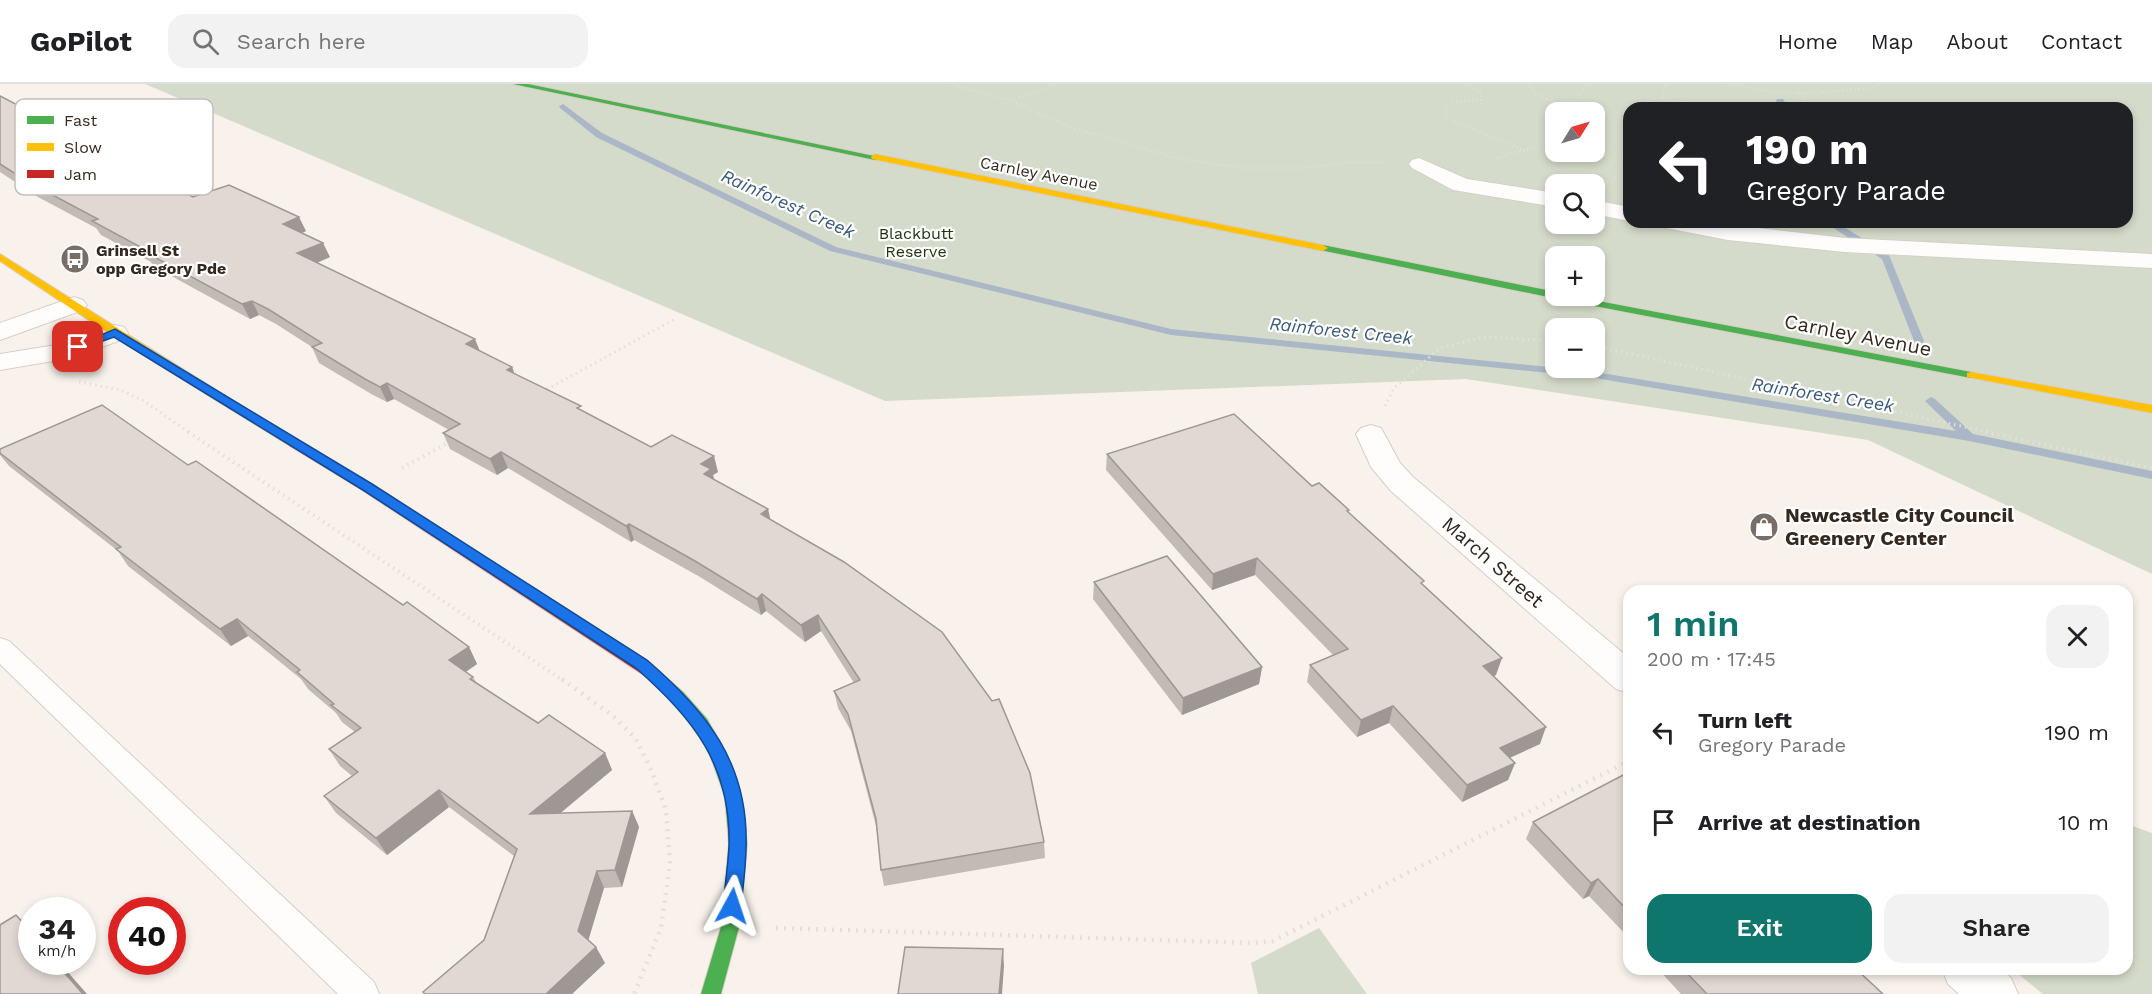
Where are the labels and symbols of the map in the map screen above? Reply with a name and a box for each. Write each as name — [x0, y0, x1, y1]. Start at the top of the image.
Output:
legend — [15, 99, 213, 195]
north arrow — [1545, 102, 1605, 162]
text: Fast — [64, 111, 97, 130]
text: Slow — [64, 138, 102, 157]
street label: Carnley Avenue — [978, 153, 1099, 194]
text: Jam — [64, 165, 97, 184]
water label: Rainforest Creek — [718, 165, 859, 243]
park label: Blackbutt Reserve — [879, 224, 954, 261]
place label: Grinsell St opp Gregory Pde — [96, 241, 226, 278]
bus stop icon: Grinsell St opp Gregory Pde — [59, 243, 91, 275]
street label: Carnley Avenue — [1782, 309, 1934, 361]
water label: Rainforest Creek — [1269, 313, 1415, 349]
pin — [52, 321, 103, 372]
water label: Rainforest Creek — [1750, 373, 1897, 416]
place label: Newcastle City Council Greenery Center — [1785, 503, 2014, 550]
street label: March Street — [1437, 511, 1549, 613]
shop icon: Newcastle City Council Greenery Center — [1748, 511, 1780, 543]
position arrow — [700, 874, 764, 938]
speed limit sign: 40 — [108, 897, 186, 975]

